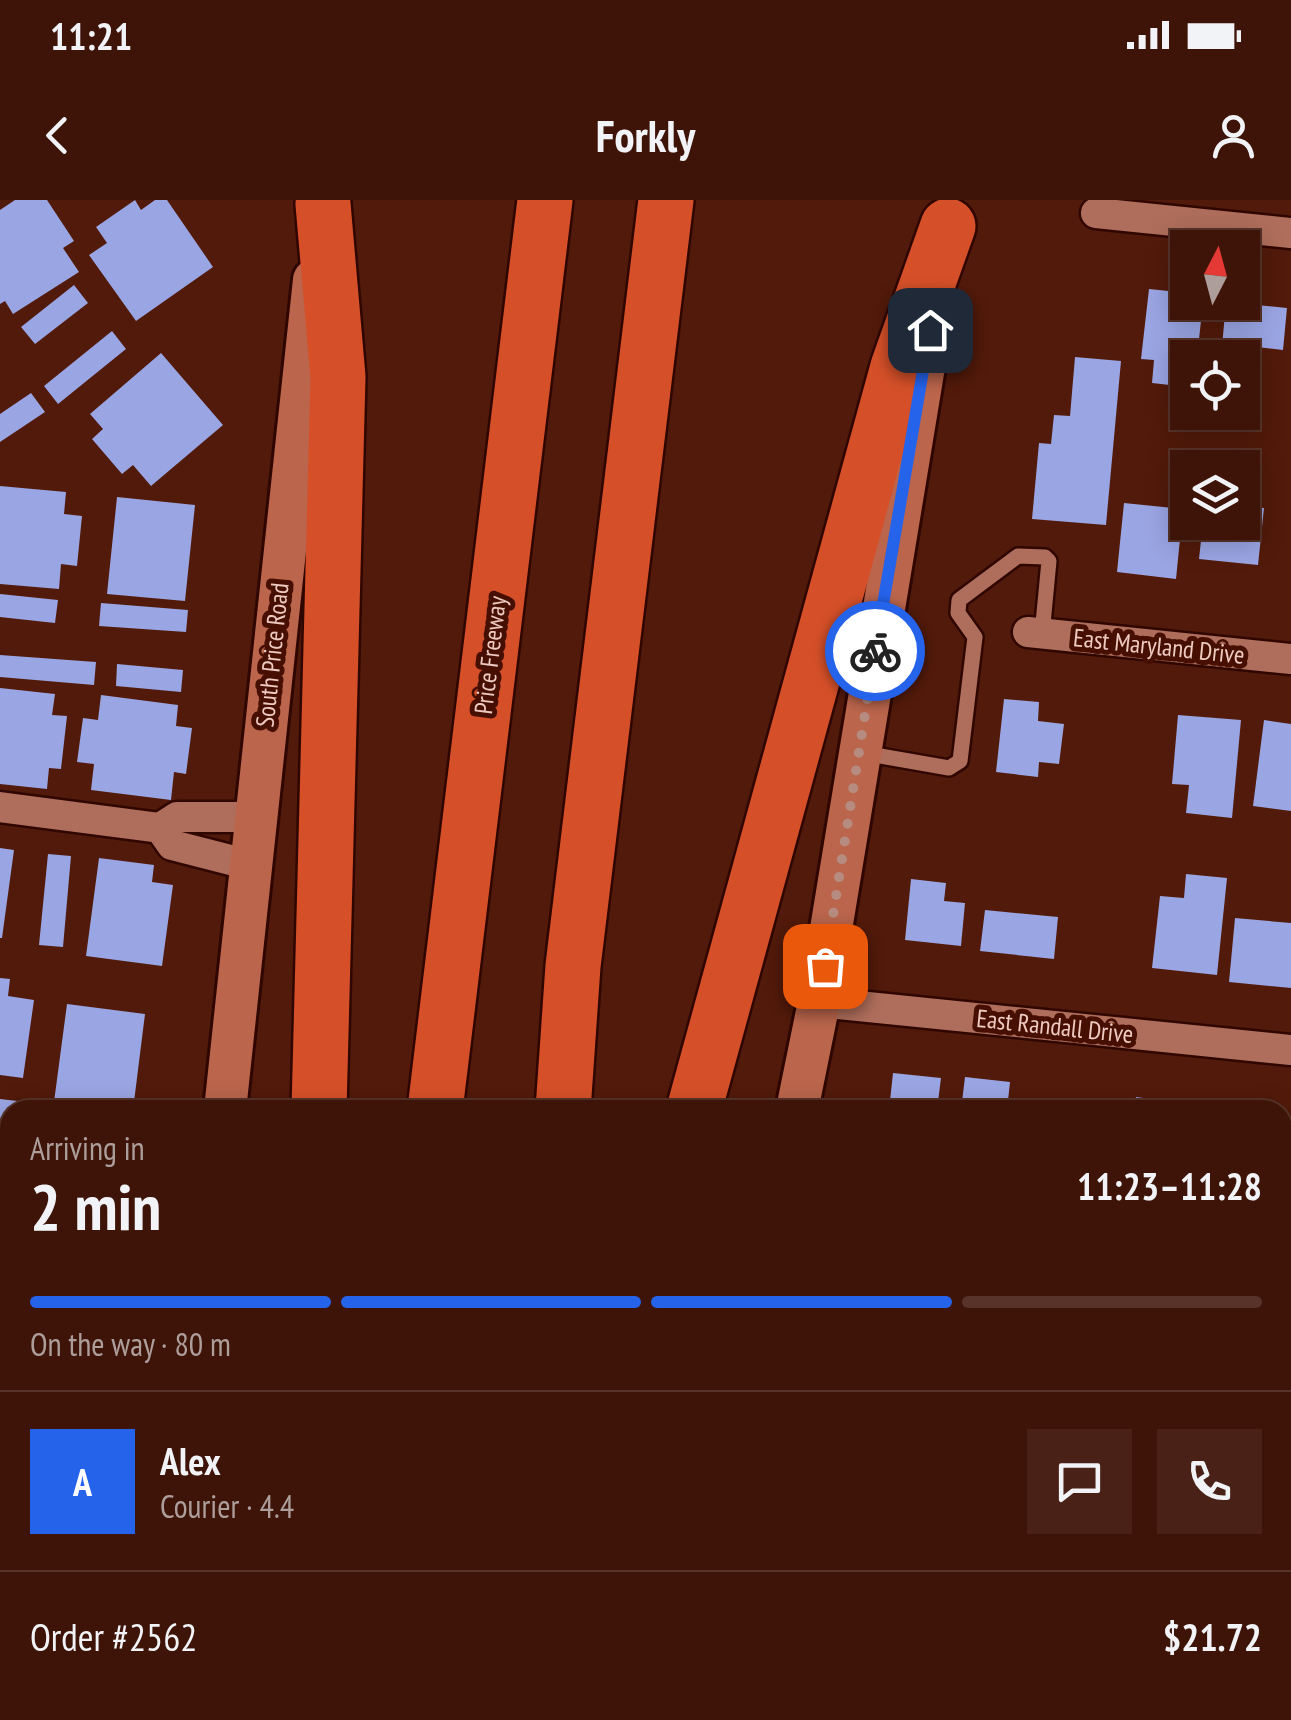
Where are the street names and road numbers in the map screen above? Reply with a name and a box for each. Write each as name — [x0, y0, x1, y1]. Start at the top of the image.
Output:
street label: South Price Road — [249, 581, 295, 729]
street label: Price Freeway — [467, 594, 513, 716]
street label: East Maryland Drive — [1072, 621, 1246, 671]
street label: East Randall Drive — [975, 1002, 1135, 1050]

